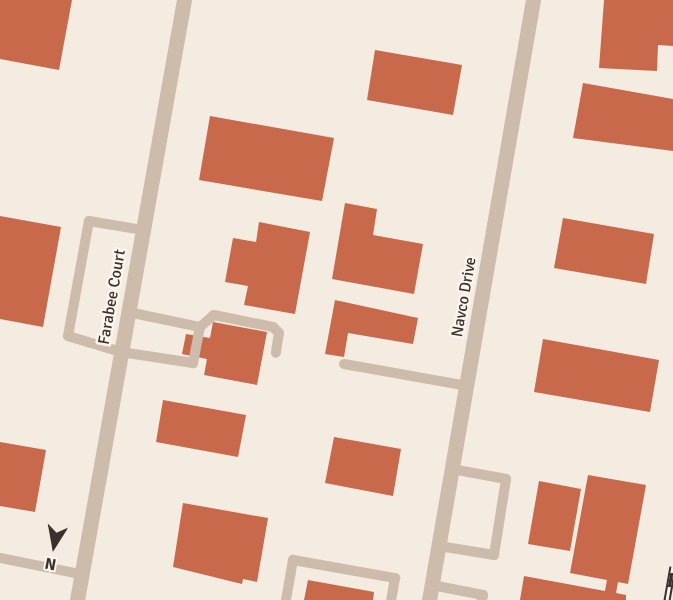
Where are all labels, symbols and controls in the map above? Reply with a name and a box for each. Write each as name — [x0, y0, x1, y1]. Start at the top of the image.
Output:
street label: Farabee Court — [94, 248, 130, 346]
street label: Navco Drive — [448, 256, 480, 338]
north arrow — [24, 516, 84, 576]
text: N — [43, 553, 58, 575]

